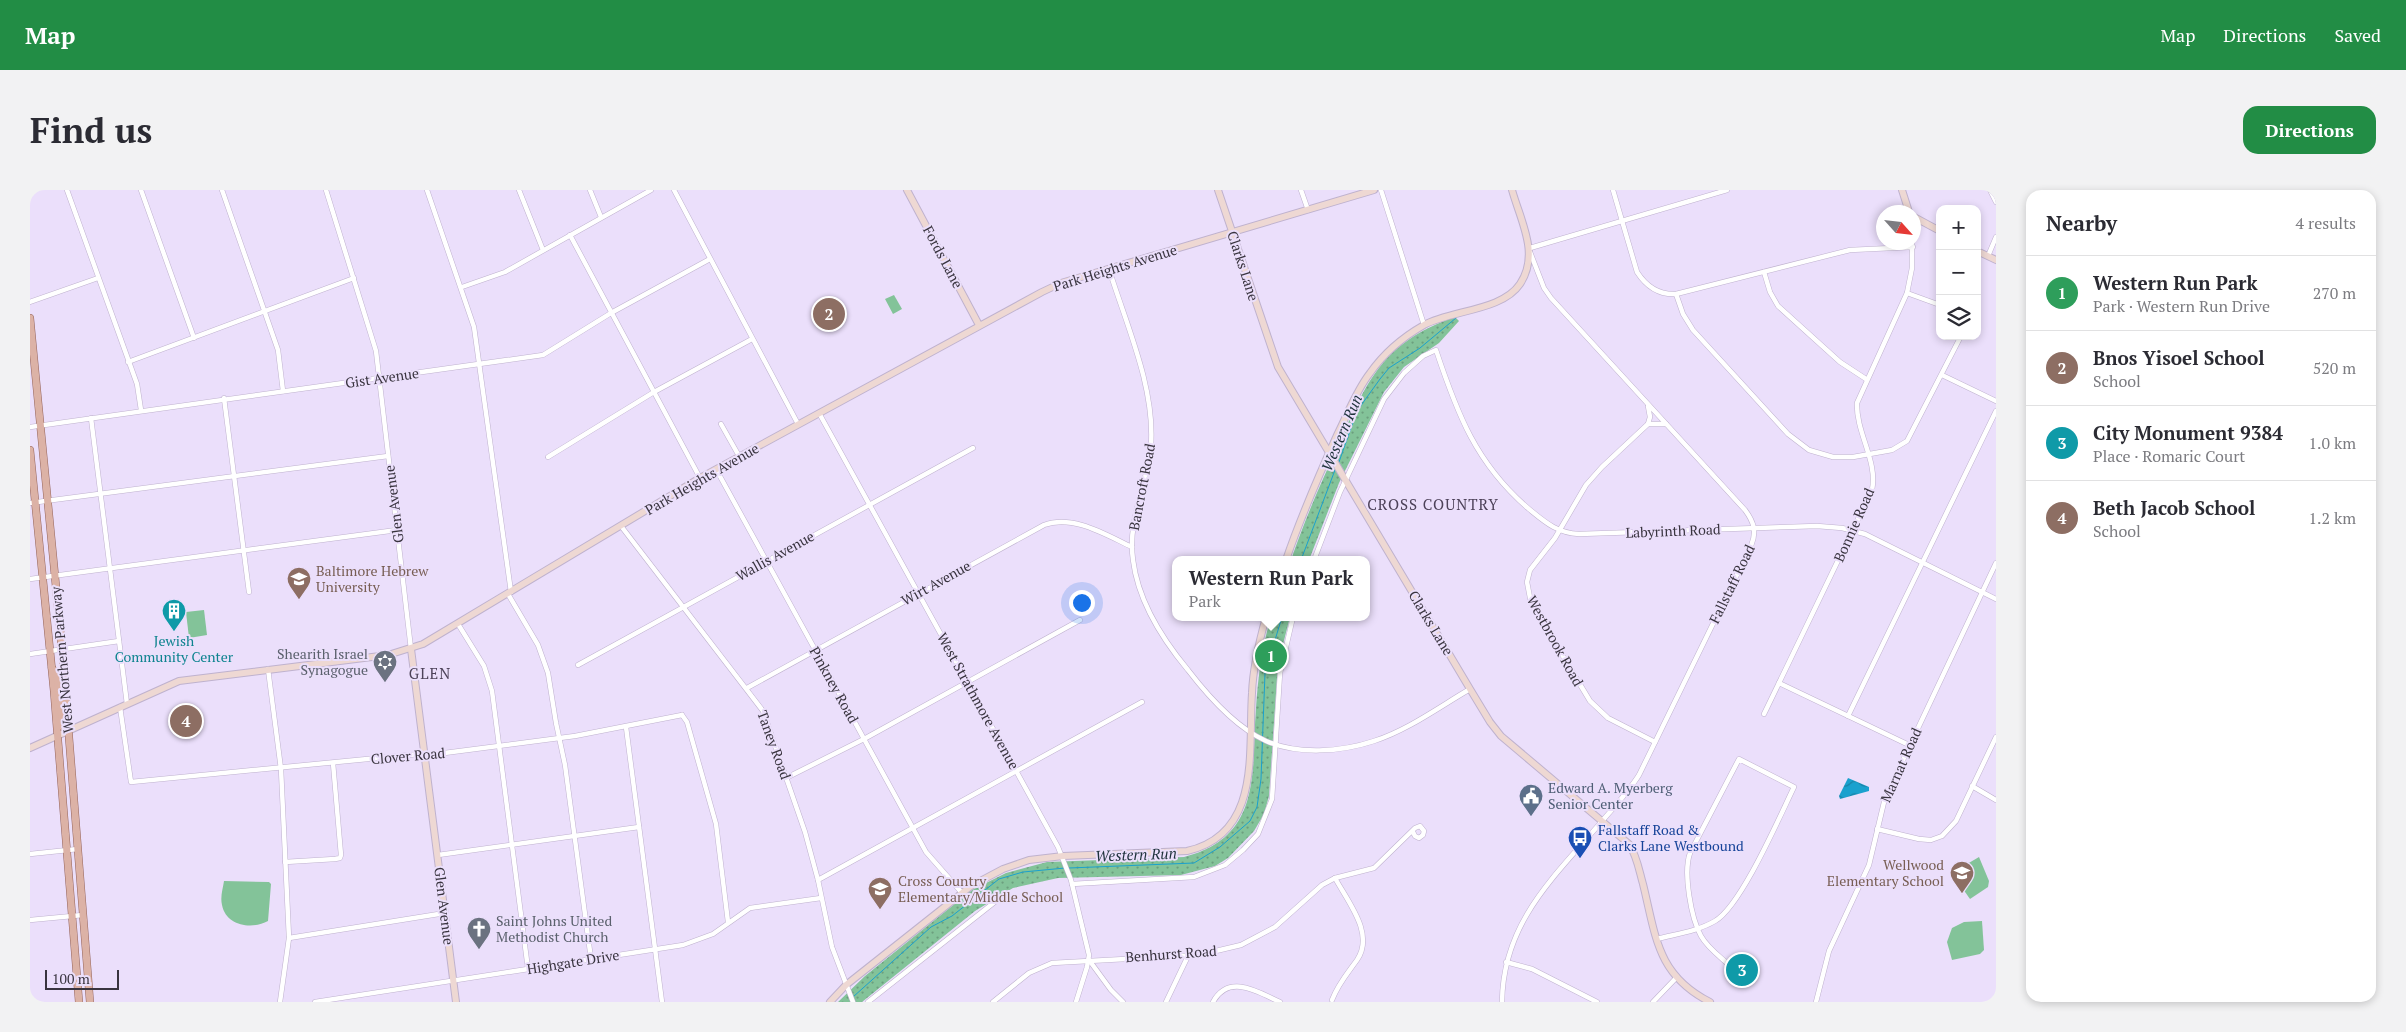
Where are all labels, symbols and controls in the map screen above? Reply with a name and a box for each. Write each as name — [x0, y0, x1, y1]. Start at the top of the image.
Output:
text: Map — [25, 19, 75, 51]
text: Map — [2160, 23, 2195, 47]
text: Directions — [2223, 23, 2306, 47]
text: Saved — [2334, 23, 2381, 47]
button: Directions — [2243, 106, 2376, 154]
text: Find us — [30, 107, 152, 153]
north arrow — [1876, 205, 1921, 250]
map controls — [1936, 205, 1981, 340]
button: + — [1936, 205, 1981, 250]
text: Nearby — [2046, 209, 2117, 237]
text: 4 results — [2296, 212, 2356, 234]
street label: Fords Lane — [919, 222, 968, 291]
street label: Clarks Lane — [1223, 228, 1264, 303]
street label: Park Heights Avenue — [1051, 240, 1179, 295]
button: − — [1936, 250, 1981, 295]
text: Western Run Park — [2093, 270, 2258, 295]
text: 1 — [2057, 282, 2067, 304]
text: 270 m — [2313, 282, 2356, 304]
pin: 2 — [813, 295, 845, 333]
button: layers — [1936, 295, 1981, 340]
text: Park · Western Run Drive — [2093, 295, 2270, 317]
text: Bnos Yisoel School — [2093, 345, 2265, 370]
text: 2 — [2057, 357, 2067, 379]
text: 520 m — [2313, 357, 2356, 379]
street label: Gist Avenue — [344, 363, 420, 392]
text: School — [2093, 370, 2141, 392]
water label: Western Run — [1316, 391, 1366, 474]
text: City Monument 9384 — [2093, 420, 2283, 445]
text: 3 — [2057, 432, 2067, 454]
text: 1.0 km — [2309, 432, 2356, 454]
street label: Park Heights Avenue — [641, 438, 762, 519]
street label: Bancroft Road — [1124, 442, 1159, 532]
text: Place · Romaric Court — [2093, 445, 2245, 467]
street label: Glen Avenue — [379, 464, 408, 544]
street label: Bonnie Road — [1829, 485, 1878, 565]
district label: CROSS COUNTRY — [1367, 494, 1499, 514]
text: Beth Jacob School — [2093, 495, 2255, 520]
text: 4 — [2057, 507, 2067, 529]
text: 1.2 km — [2309, 507, 2356, 529]
street label: Labyrinth Road — [1625, 519, 1721, 542]
text: School — [2093, 520, 2141, 542]
street label: Wallis Avenue — [732, 526, 817, 585]
street label: Fallstaff Road — [1704, 541, 1759, 626]
street label: Wirt Avenue — [898, 556, 974, 609]
popup — [1172, 556, 1370, 621]
place label: Baltimore Hebrew University — [316, 561, 429, 596]
text: Western Run Park — [1189, 565, 1353, 590]
school or university icon: Baltimore Hebrew University — [286, 566, 312, 600]
street label: West Northern Parkway — [46, 585, 77, 734]
street label: Clarks Lane — [1405, 587, 1458, 659]
your location — [1069, 590, 1095, 616]
text: Park — [1189, 590, 1221, 612]
street label: Westbrook Road — [1523, 592, 1588, 690]
building icon: Jewish Community Center — [161, 598, 187, 632]
street label: West Strathmore Avenue — [933, 629, 1024, 773]
place label: Jewish Community Center — [115, 631, 234, 666]
pin: 1 — [1255, 637, 1287, 675]
street label: Pinkney Road — [806, 643, 863, 727]
place label: Shearith Israel Synagogue — [277, 644, 368, 679]
synagogue icon: Shearith Israel Synagogue — [372, 649, 398, 683]
district label: GLEN — [409, 663, 451, 683]
pin: 4 — [170, 702, 202, 740]
street label: Taney Road — [753, 708, 796, 782]
street label: Marnat Road — [1876, 724, 1926, 805]
street label: Clover Road — [370, 743, 446, 768]
place label: Edward A. Myerberg Senior Center — [1548, 778, 1673, 813]
public building icon: Edward A. Myerberg Senior Center — [1518, 783, 1544, 817]
place label: Fallstaff Road & Clarks Lane Westbound — [1598, 820, 1744, 855]
bus stop icon: Fallstaff Road & Clarks Lane Westbound — [1567, 825, 1593, 859]
water label: Western Run — [1095, 843, 1177, 865]
place label: Wellwood Elementary School — [1827, 855, 1944, 890]
school or university icon: Wellwood Elementary School — [1949, 860, 1975, 894]
street label: Glen Avenue — [430, 866, 459, 946]
place label: Cross Country Elementary/Middle School — [898, 871, 1063, 906]
school or university icon: Cross Country Elementary/Middle School — [867, 876, 893, 910]
place label: Saint Johns United Methodist Church — [496, 911, 612, 946]
church icon: Saint Johns United Methodist Church — [466, 916, 492, 950]
street label: Benhurst Road — [1125, 941, 1217, 966]
street label: Highgate Drive — [525, 945, 621, 978]
pin: 3 — [1726, 951, 1758, 989]
scale bar — [45, 967, 119, 990]
text: 100 m — [52, 969, 90, 988]

